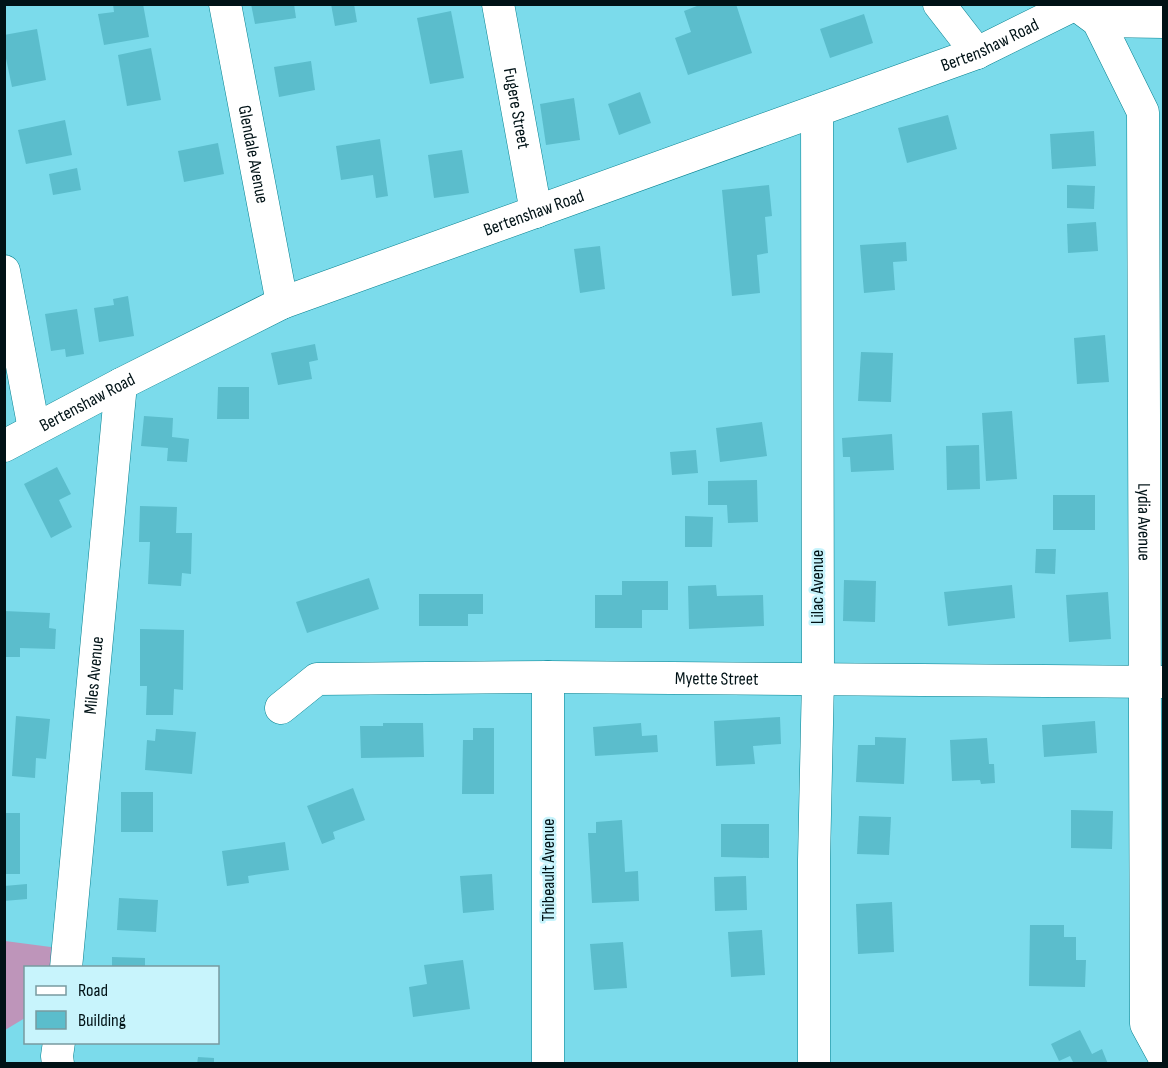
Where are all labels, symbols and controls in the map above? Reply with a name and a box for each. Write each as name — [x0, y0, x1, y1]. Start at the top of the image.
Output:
street label: Bertenshaw Road — [938, 14, 1042, 76]
street label: Fugere Street — [499, 66, 534, 151]
street label: Glendale Avenue — [234, 104, 273, 205]
street label: Bertenshaw Road — [481, 185, 587, 241]
street label: Bertenshaw Road — [36, 369, 139, 436]
street label: Lydia Avenue — [1133, 483, 1154, 561]
street label: Lilac Avenue — [807, 550, 828, 624]
street label: Miles Avenue — [80, 635, 108, 715]
street label: Myette Street — [675, 668, 759, 690]
street label: Thibeault Avenue — [538, 818, 559, 922]
legend — [24, 966, 219, 1044]
text: Road — [78, 980, 108, 1001]
text: Building — [78, 1010, 126, 1031]

